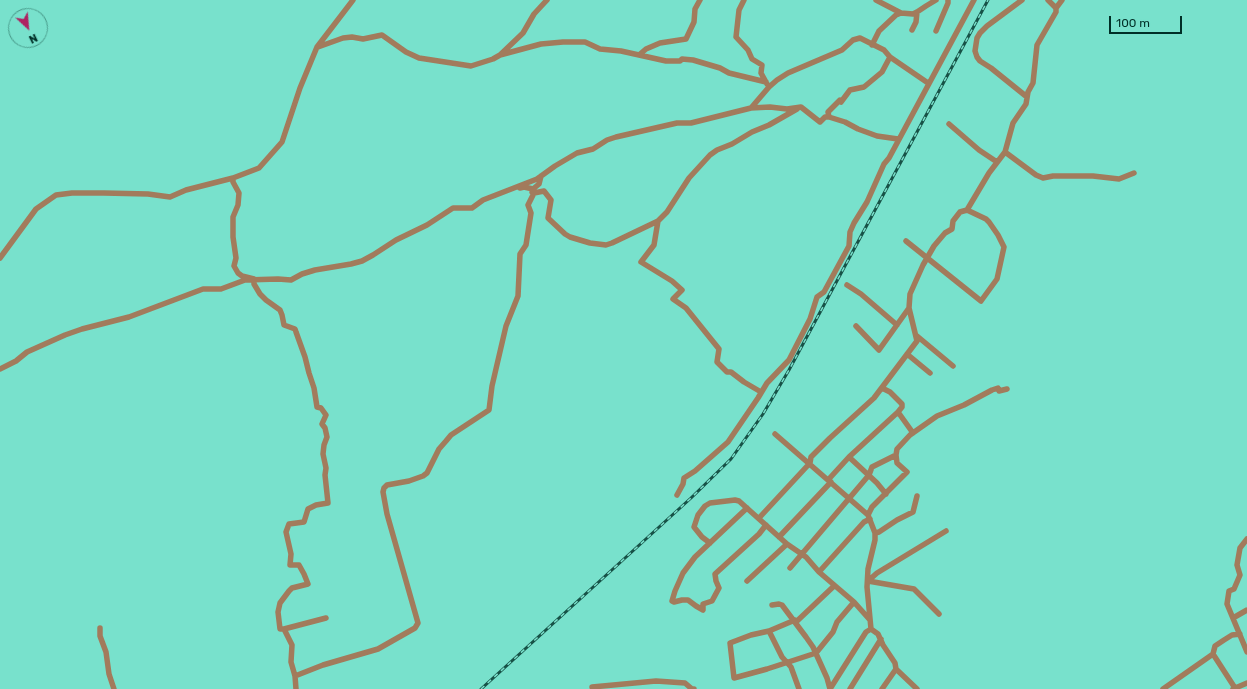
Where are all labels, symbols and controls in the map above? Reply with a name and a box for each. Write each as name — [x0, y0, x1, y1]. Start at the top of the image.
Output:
north arrow — [8, 8, 48, 48]
scale bar — [1111, 8, 1184, 34]
text: 100 m — [1116, 16, 1150, 30]
text: N — [27, 31, 39, 46]

